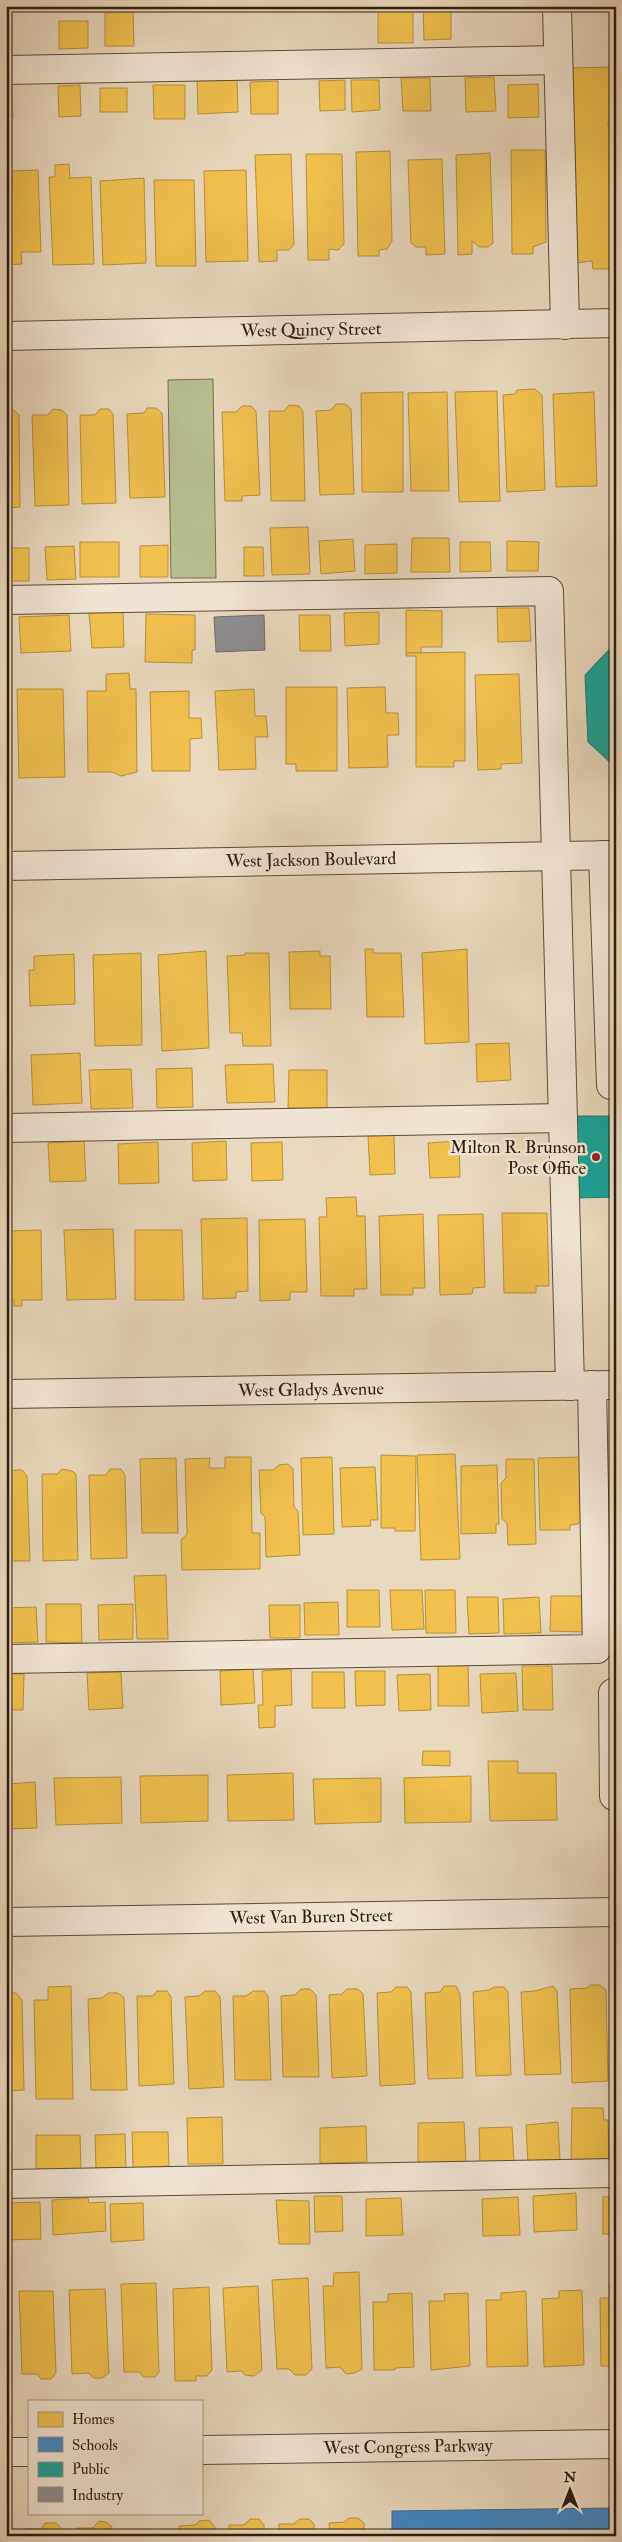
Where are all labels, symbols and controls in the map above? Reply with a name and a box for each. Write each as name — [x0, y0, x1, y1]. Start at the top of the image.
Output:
street label: West Quincy Street — [239, 317, 382, 343]
street label: West Jackson Boulevard — [225, 847, 396, 873]
place label: Milton R. Brunson Post Office — [450, 1136, 586, 1180]
marker: Milton R. Brunson Post Office — [590, 1151, 602, 1163]
street label: West Gladys Avenue — [237, 1377, 385, 1403]
street label: West Van Buren Street — [228, 1904, 393, 1930]
legend — [28, 2400, 202, 2514]
text: Homes — [72, 2410, 114, 2429]
street label: West Congress Parkway — [322, 2434, 494, 2460]
text: Schools — [72, 2436, 118, 2455]
text: Public — [72, 2460, 110, 2479]
north arrow — [544, 2464, 594, 2514]
text: N — [563, 2469, 577, 2486]
text: Industry — [72, 2486, 123, 2505]

